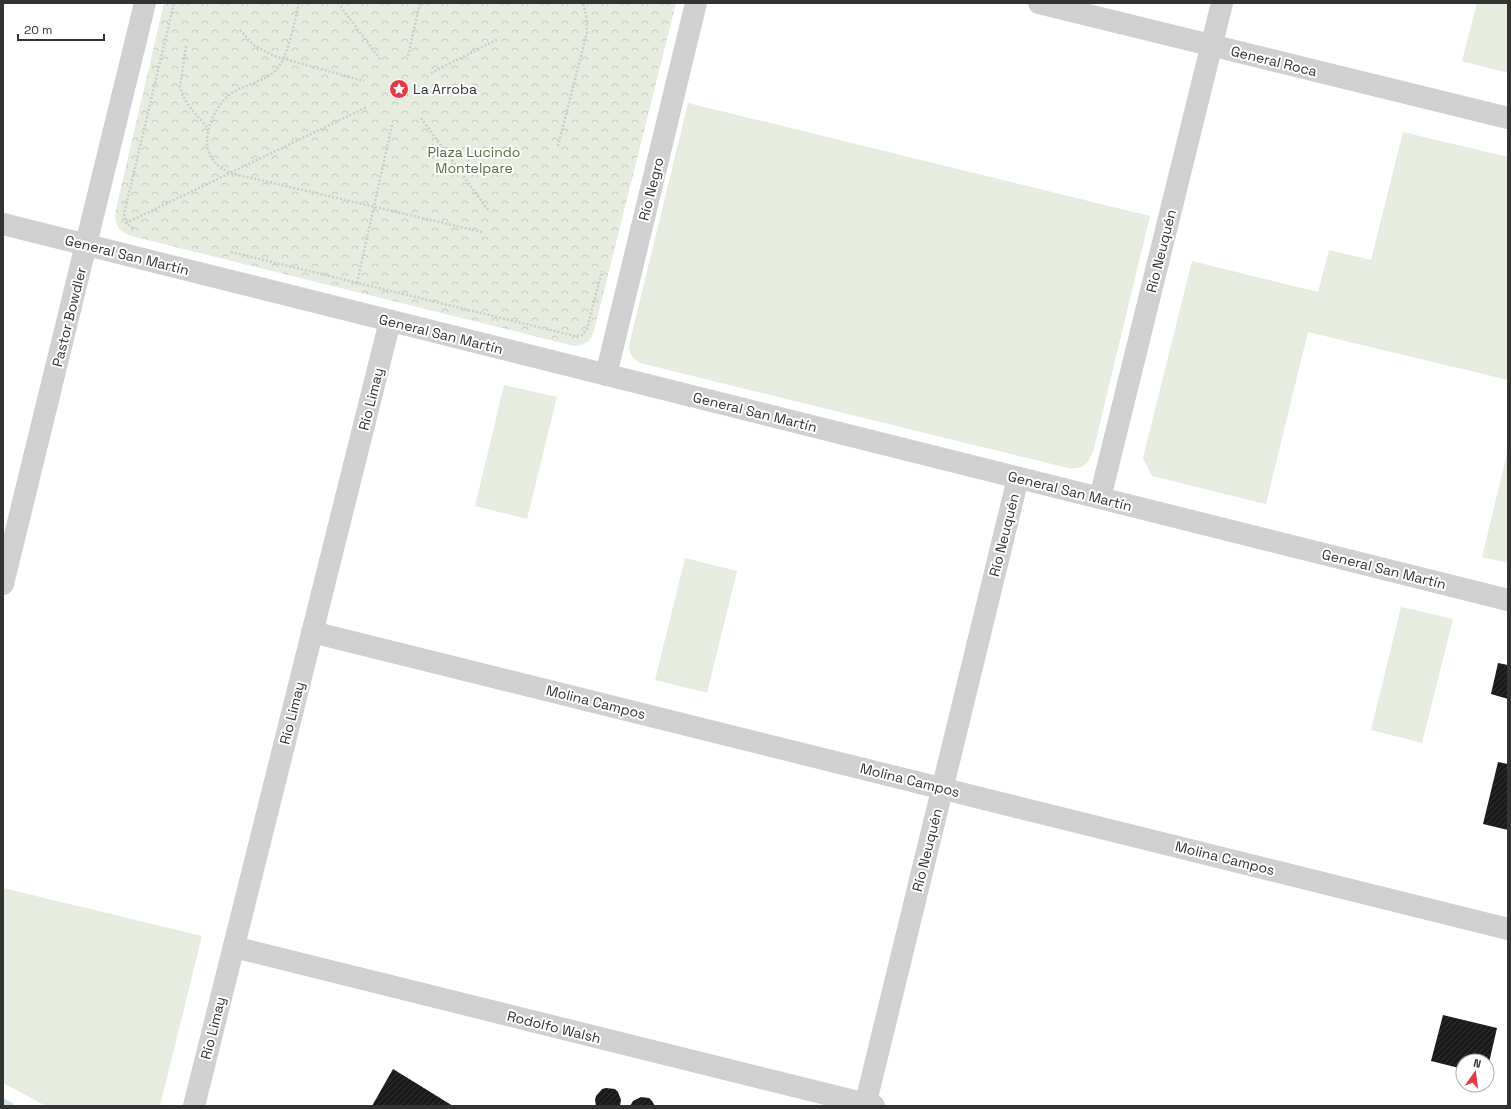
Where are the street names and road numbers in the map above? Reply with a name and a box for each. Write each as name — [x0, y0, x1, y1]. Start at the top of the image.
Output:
street label: General Roca — [1229, 42, 1319, 80]
street label: Río Negro — [634, 155, 668, 223]
street label: Río Neuquén — [1142, 208, 1180, 294]
street label: General San Martín — [63, 231, 191, 279]
street label: Pastor Bowdler — [48, 265, 90, 369]
street label: General San Martín — [377, 310, 505, 358]
street label: Río Limay — [355, 366, 387, 432]
street label: General San Martín — [691, 388, 819, 436]
street label: General San Martín — [1006, 467, 1134, 515]
street label: Río Neuquén — [985, 492, 1023, 578]
street label: General San Martín — [1320, 545, 1448, 593]
street label: Río Limay — [276, 680, 308, 746]
street label: Molina Campos — [544, 681, 648, 723]
street label: Molina Campos — [858, 759, 962, 801]
street label: Río Neuquén — [908, 807, 946, 893]
street label: Molina Campos — [1173, 837, 1277, 879]
street label: Río Limay — [197, 995, 229, 1061]
street label: Rodolfo Walsh — [505, 1007, 603, 1047]

